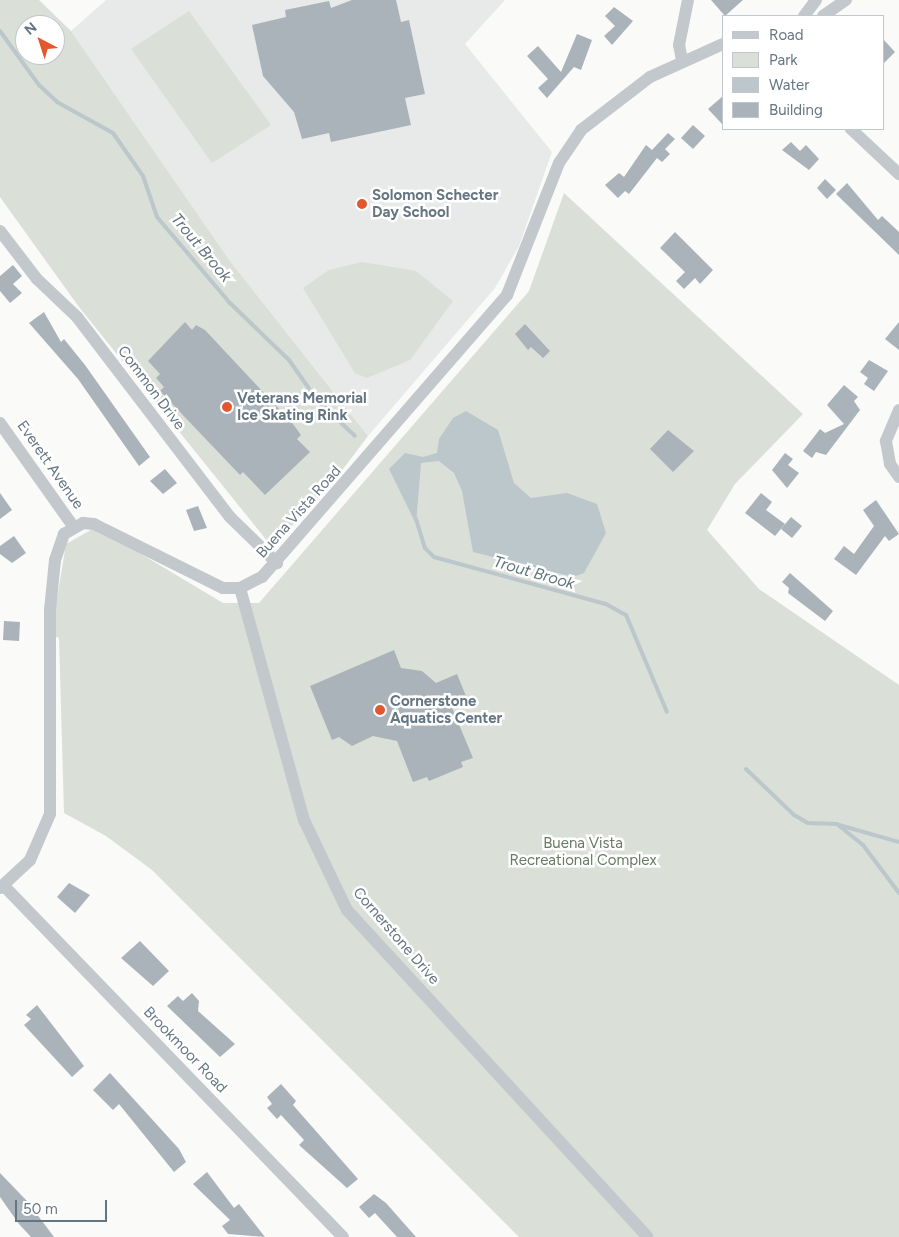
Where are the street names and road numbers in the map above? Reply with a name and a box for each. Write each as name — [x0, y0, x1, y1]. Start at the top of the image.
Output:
street label: Common Drive — [114, 342, 188, 434]
street label: Everett Avenue — [13, 417, 87, 513]
street label: Buena Vista Road — [253, 462, 345, 562]
street label: Cornerstone Drive — [349, 884, 443, 988]
street label: Brookmoor Road — [139, 1003, 231, 1097]

